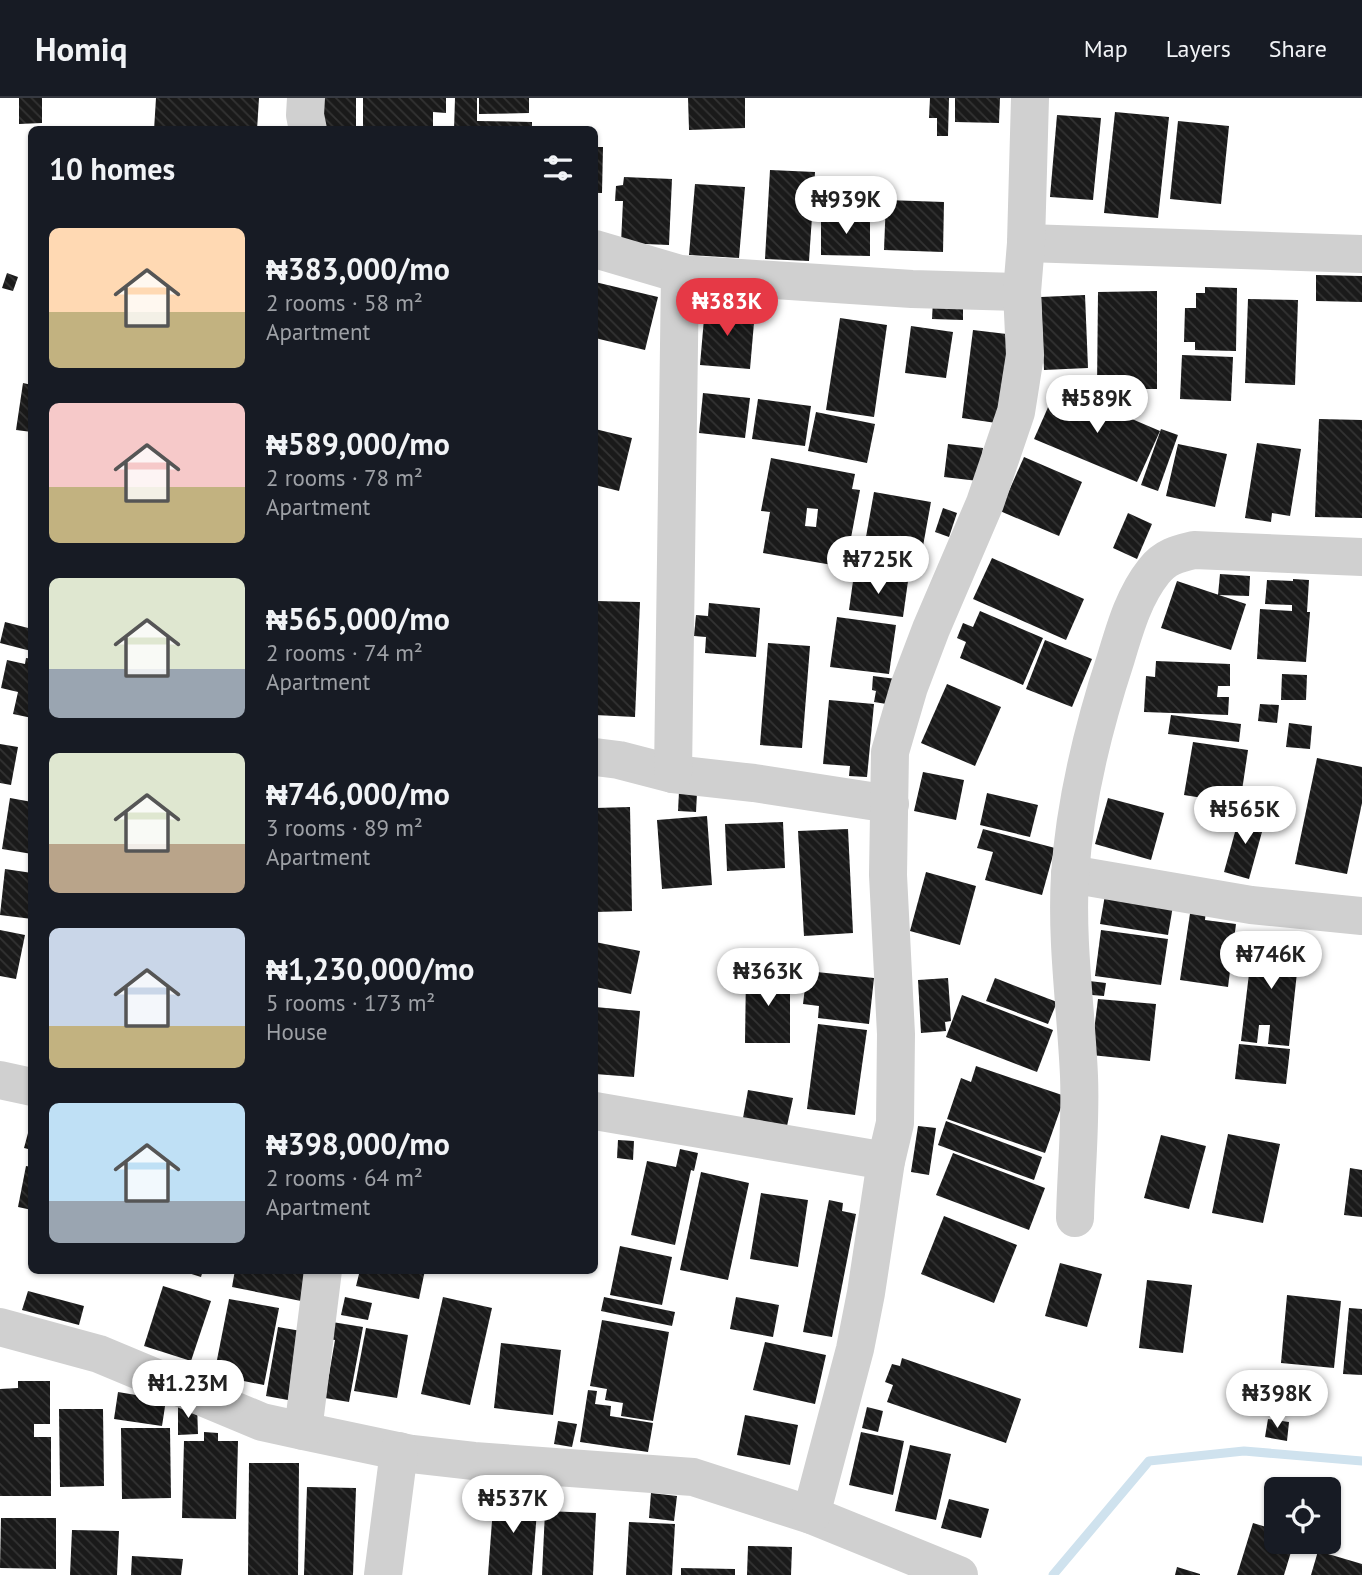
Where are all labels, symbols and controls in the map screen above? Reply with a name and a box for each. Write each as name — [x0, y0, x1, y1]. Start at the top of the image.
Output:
text: Homiq — [35, 27, 127, 70]
text: Map — [1084, 33, 1128, 64]
text: Layers — [1166, 33, 1231, 64]
text: Share — [1269, 33, 1327, 64]
text: 10 homes — [49, 149, 175, 188]
icon: filters — [539, 149, 577, 187]
pin: ₦939K — [797, 176, 895, 236]
text: ₦939K — [811, 184, 881, 213]
text: ₦383,000/mo — [266, 249, 450, 288]
icon: home — [105, 256, 189, 340]
pin: ₦383K — [678, 278, 776, 338]
text: ₦383K — [692, 286, 762, 315]
text: 2 rooms · 58 m² — [266, 288, 423, 317]
text: Apartment — [266, 317, 370, 346]
pin: ₦589K — [1048, 376, 1146, 435]
text: ₦589K — [1062, 383, 1132, 412]
text: ₦589,000/mo — [266, 424, 450, 463]
icon: home — [105, 431, 189, 515]
text: 2 rooms · 78 m² — [266, 463, 423, 492]
text: Apartment — [266, 492, 370, 521]
pin: ₦725K — [829, 536, 927, 596]
text: ₦725K — [843, 544, 913, 573]
text: ₦565,000/mo — [266, 599, 450, 638]
icon: home — [105, 606, 189, 690]
text: 2 rooms · 74 m² — [266, 638, 423, 667]
text: Apartment — [266, 667, 370, 696]
text: ₦746,000/mo — [266, 774, 450, 813]
icon: home — [105, 781, 189, 865]
pin: ₦565K — [1196, 786, 1294, 846]
text: ₦565K — [1210, 794, 1280, 823]
text: 3 rooms · 89 m² — [266, 813, 423, 842]
text: Apartment — [266, 842, 370, 871]
pin: ₦746K — [1222, 932, 1320, 991]
text: ₦746K — [1236, 939, 1306, 968]
pin: ₦363K — [719, 948, 817, 1008]
text: ₦1,230,000/mo — [266, 949, 474, 988]
icon: home — [105, 956, 189, 1040]
text: ₦363K — [733, 956, 803, 985]
text: 5 rooms · 173 m² — [266, 988, 435, 1017]
text: House — [266, 1017, 328, 1046]
text: ₦398,000/mo — [266, 1124, 450, 1163]
icon: home — [105, 1131, 189, 1215]
text: 2 rooms · 64 m² — [266, 1163, 423, 1192]
text: Apartment — [266, 1192, 370, 1221]
pin: ₦1.23M — [131, 1360, 245, 1420]
text: ₦1.23M — [148, 1368, 228, 1397]
pin: ₦398K — [1228, 1370, 1326, 1430]
text: ₦398K — [1242, 1378, 1312, 1407]
pin: ₦537K — [464, 1476, 562, 1535]
map controls — [1264, 1477, 1341, 1554]
button: locate — [1264, 1477, 1341, 1554]
text: ₦537K — [478, 1483, 548, 1512]

